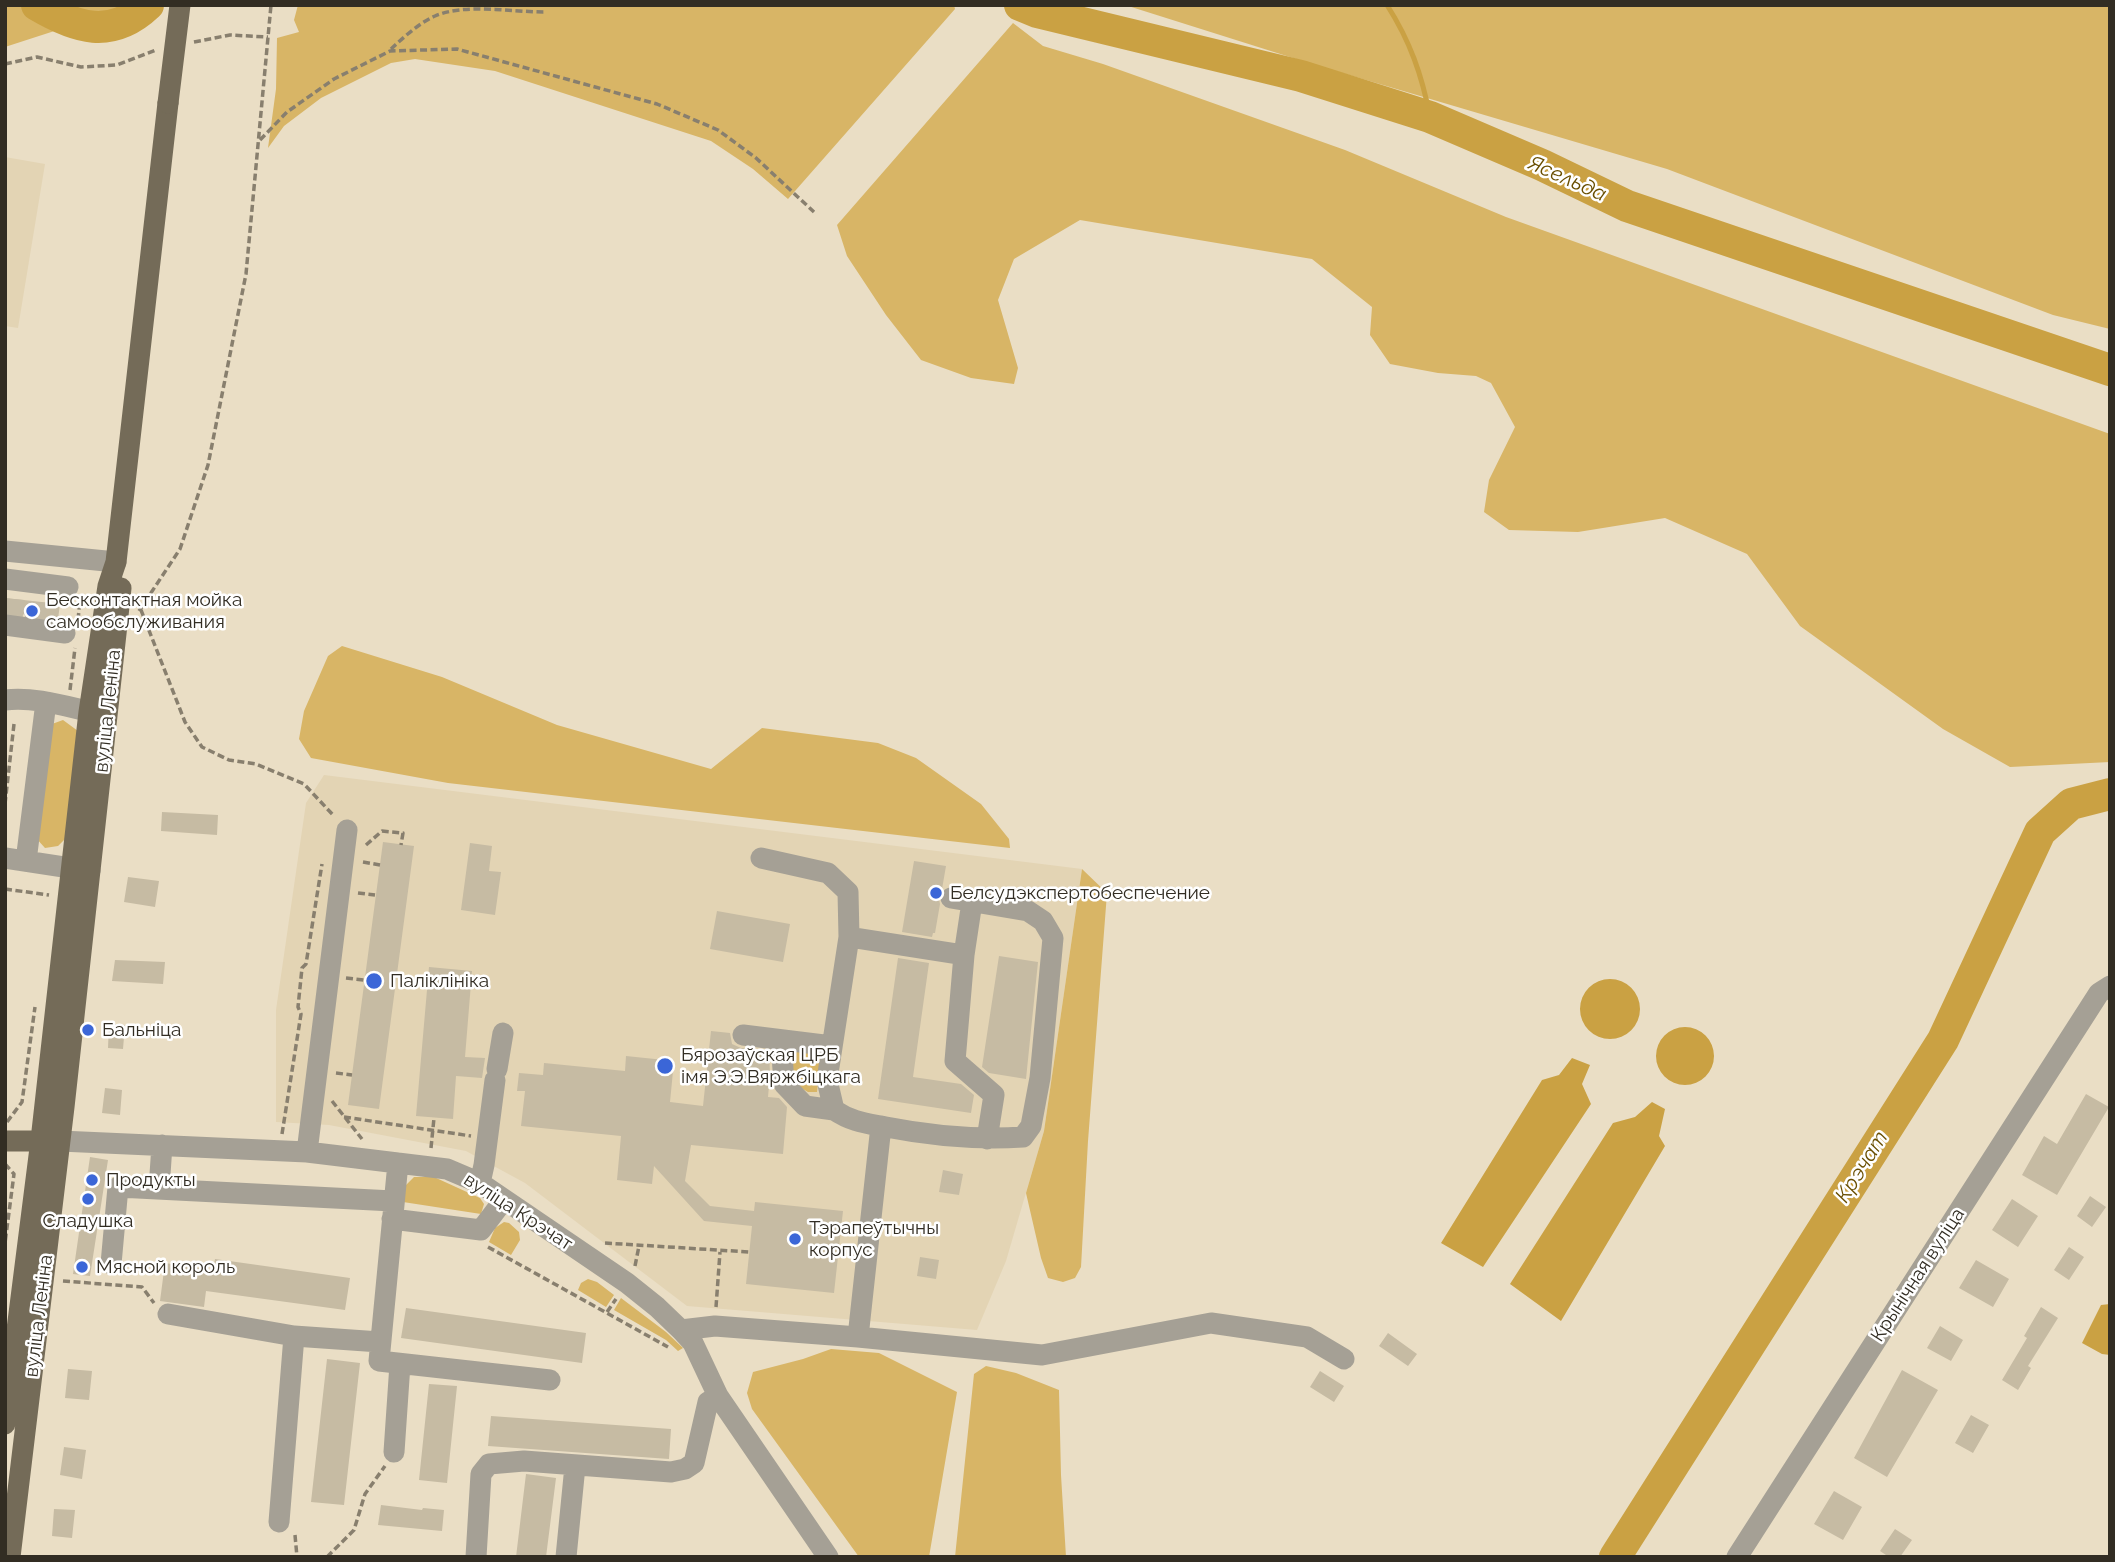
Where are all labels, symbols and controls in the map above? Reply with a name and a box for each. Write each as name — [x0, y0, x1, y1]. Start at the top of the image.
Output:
water label: Ясельда — [1524, 151, 1610, 207]
place label: Бесконтактная мойка самообслуживания — [46, 589, 242, 633]
marker: Бесконтактная мойка самообслуживания — [24, 603, 40, 619]
street label: вуліца Леніна — [90, 649, 126, 773]
place label: Белсудэкспертобеспечение — [950, 882, 1210, 904]
marker: Белсудэкспертобеспечение — [928, 885, 944, 901]
place label: Паліклініка — [390, 970, 489, 992]
marker: Паліклініка — [364, 971, 384, 991]
place label: Бальніца — [102, 1019, 181, 1041]
marker: Бальніца — [80, 1022, 96, 1038]
place label: Бярозаўская ЦРБ імя Э.Э.Вяржбіцкага — [681, 1044, 861, 1088]
marker: Бярозаўская ЦРБ імя Э.Э.Вяржбіцкага — [655, 1056, 675, 1076]
water label: Крэчат — [1830, 1127, 1894, 1207]
street label: вуліца Крэчат — [459, 1168, 577, 1256]
place label: Продукты — [106, 1169, 196, 1191]
marker: Продукты — [84, 1172, 100, 1188]
marker: Сладушка — [80, 1191, 96, 1207]
street label: Крынічная вуліца — [1866, 1204, 1970, 1346]
place label: Сладушка — [43, 1210, 133, 1232]
place label: Тэрапеўтычны корпус — [809, 1217, 939, 1261]
marker: Тэрапеўтычны корпус — [787, 1231, 803, 1247]
street label: вуліца Леніна — [20, 1253, 58, 1379]
place label: Мясной король — [96, 1256, 235, 1278]
marker: Мясной король — [74, 1259, 90, 1275]

